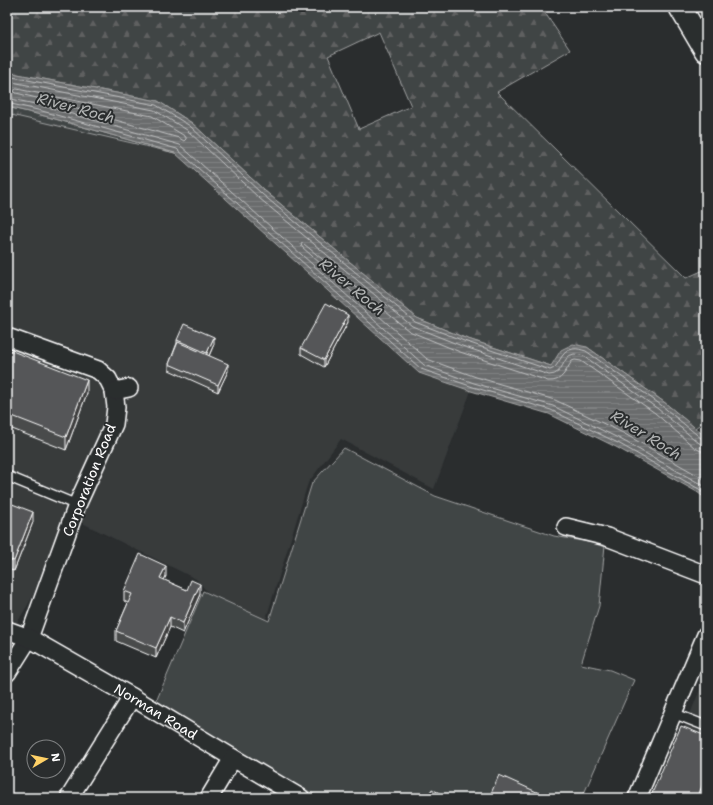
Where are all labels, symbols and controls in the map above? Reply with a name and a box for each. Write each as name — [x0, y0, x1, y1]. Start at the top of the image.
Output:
water label: River Roch — [35, 88, 117, 128]
water label: River Roch — [315, 254, 389, 320]
water label: River Roch — [607, 405, 685, 465]
street label: Corporation Road — [58, 421, 120, 539]
street label: Norman Road — [111, 680, 201, 744]
north arrow — [26, 739, 66, 779]
text: N — [47, 752, 64, 763]

